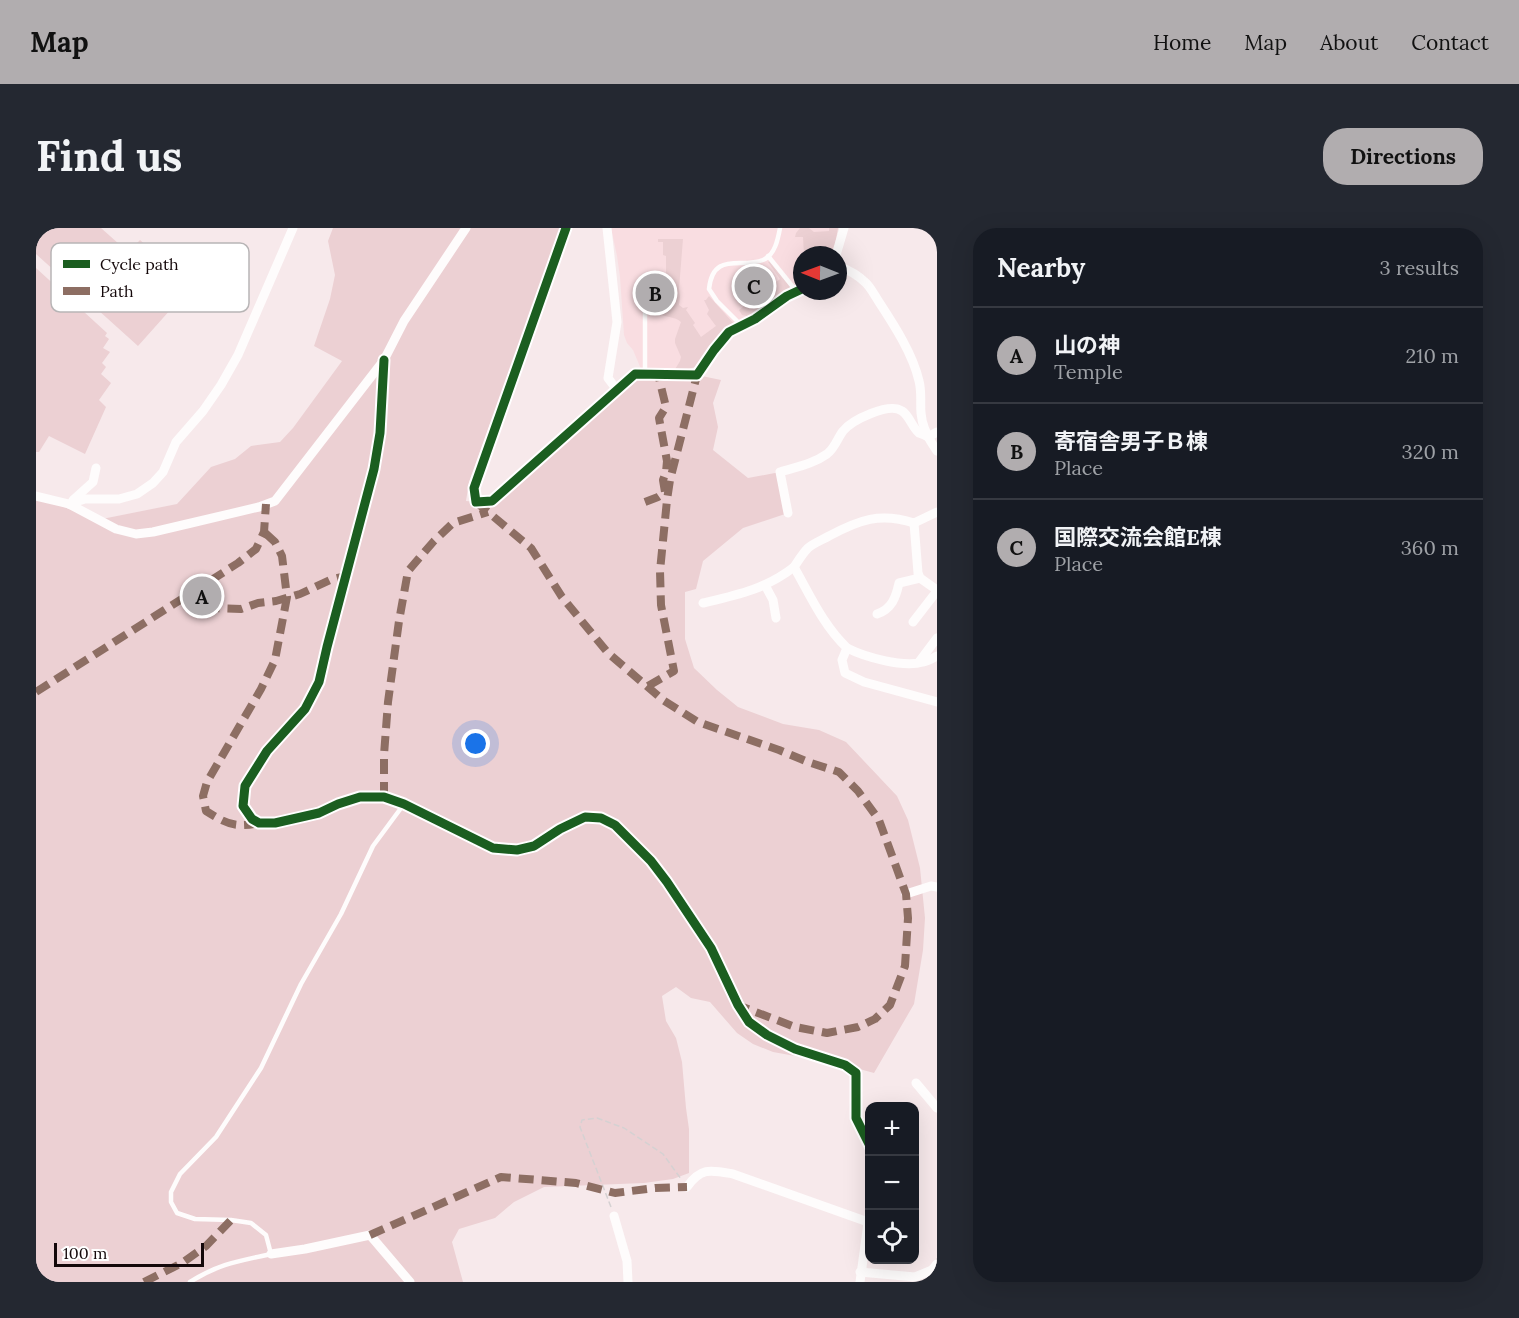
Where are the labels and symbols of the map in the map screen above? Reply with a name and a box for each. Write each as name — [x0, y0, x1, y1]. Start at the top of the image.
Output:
legend — [51, 243, 249, 312]
north arrow — [793, 246, 847, 300]
text: Cycle path — [100, 254, 179, 274]
pin: C — [734, 264, 774, 308]
pin: B — [636, 270, 674, 316]
text: Path — [100, 281, 134, 301]
pin: A — [182, 574, 222, 619]
your location — [461, 729, 490, 758]
scale bar — [54, 1240, 204, 1268]

